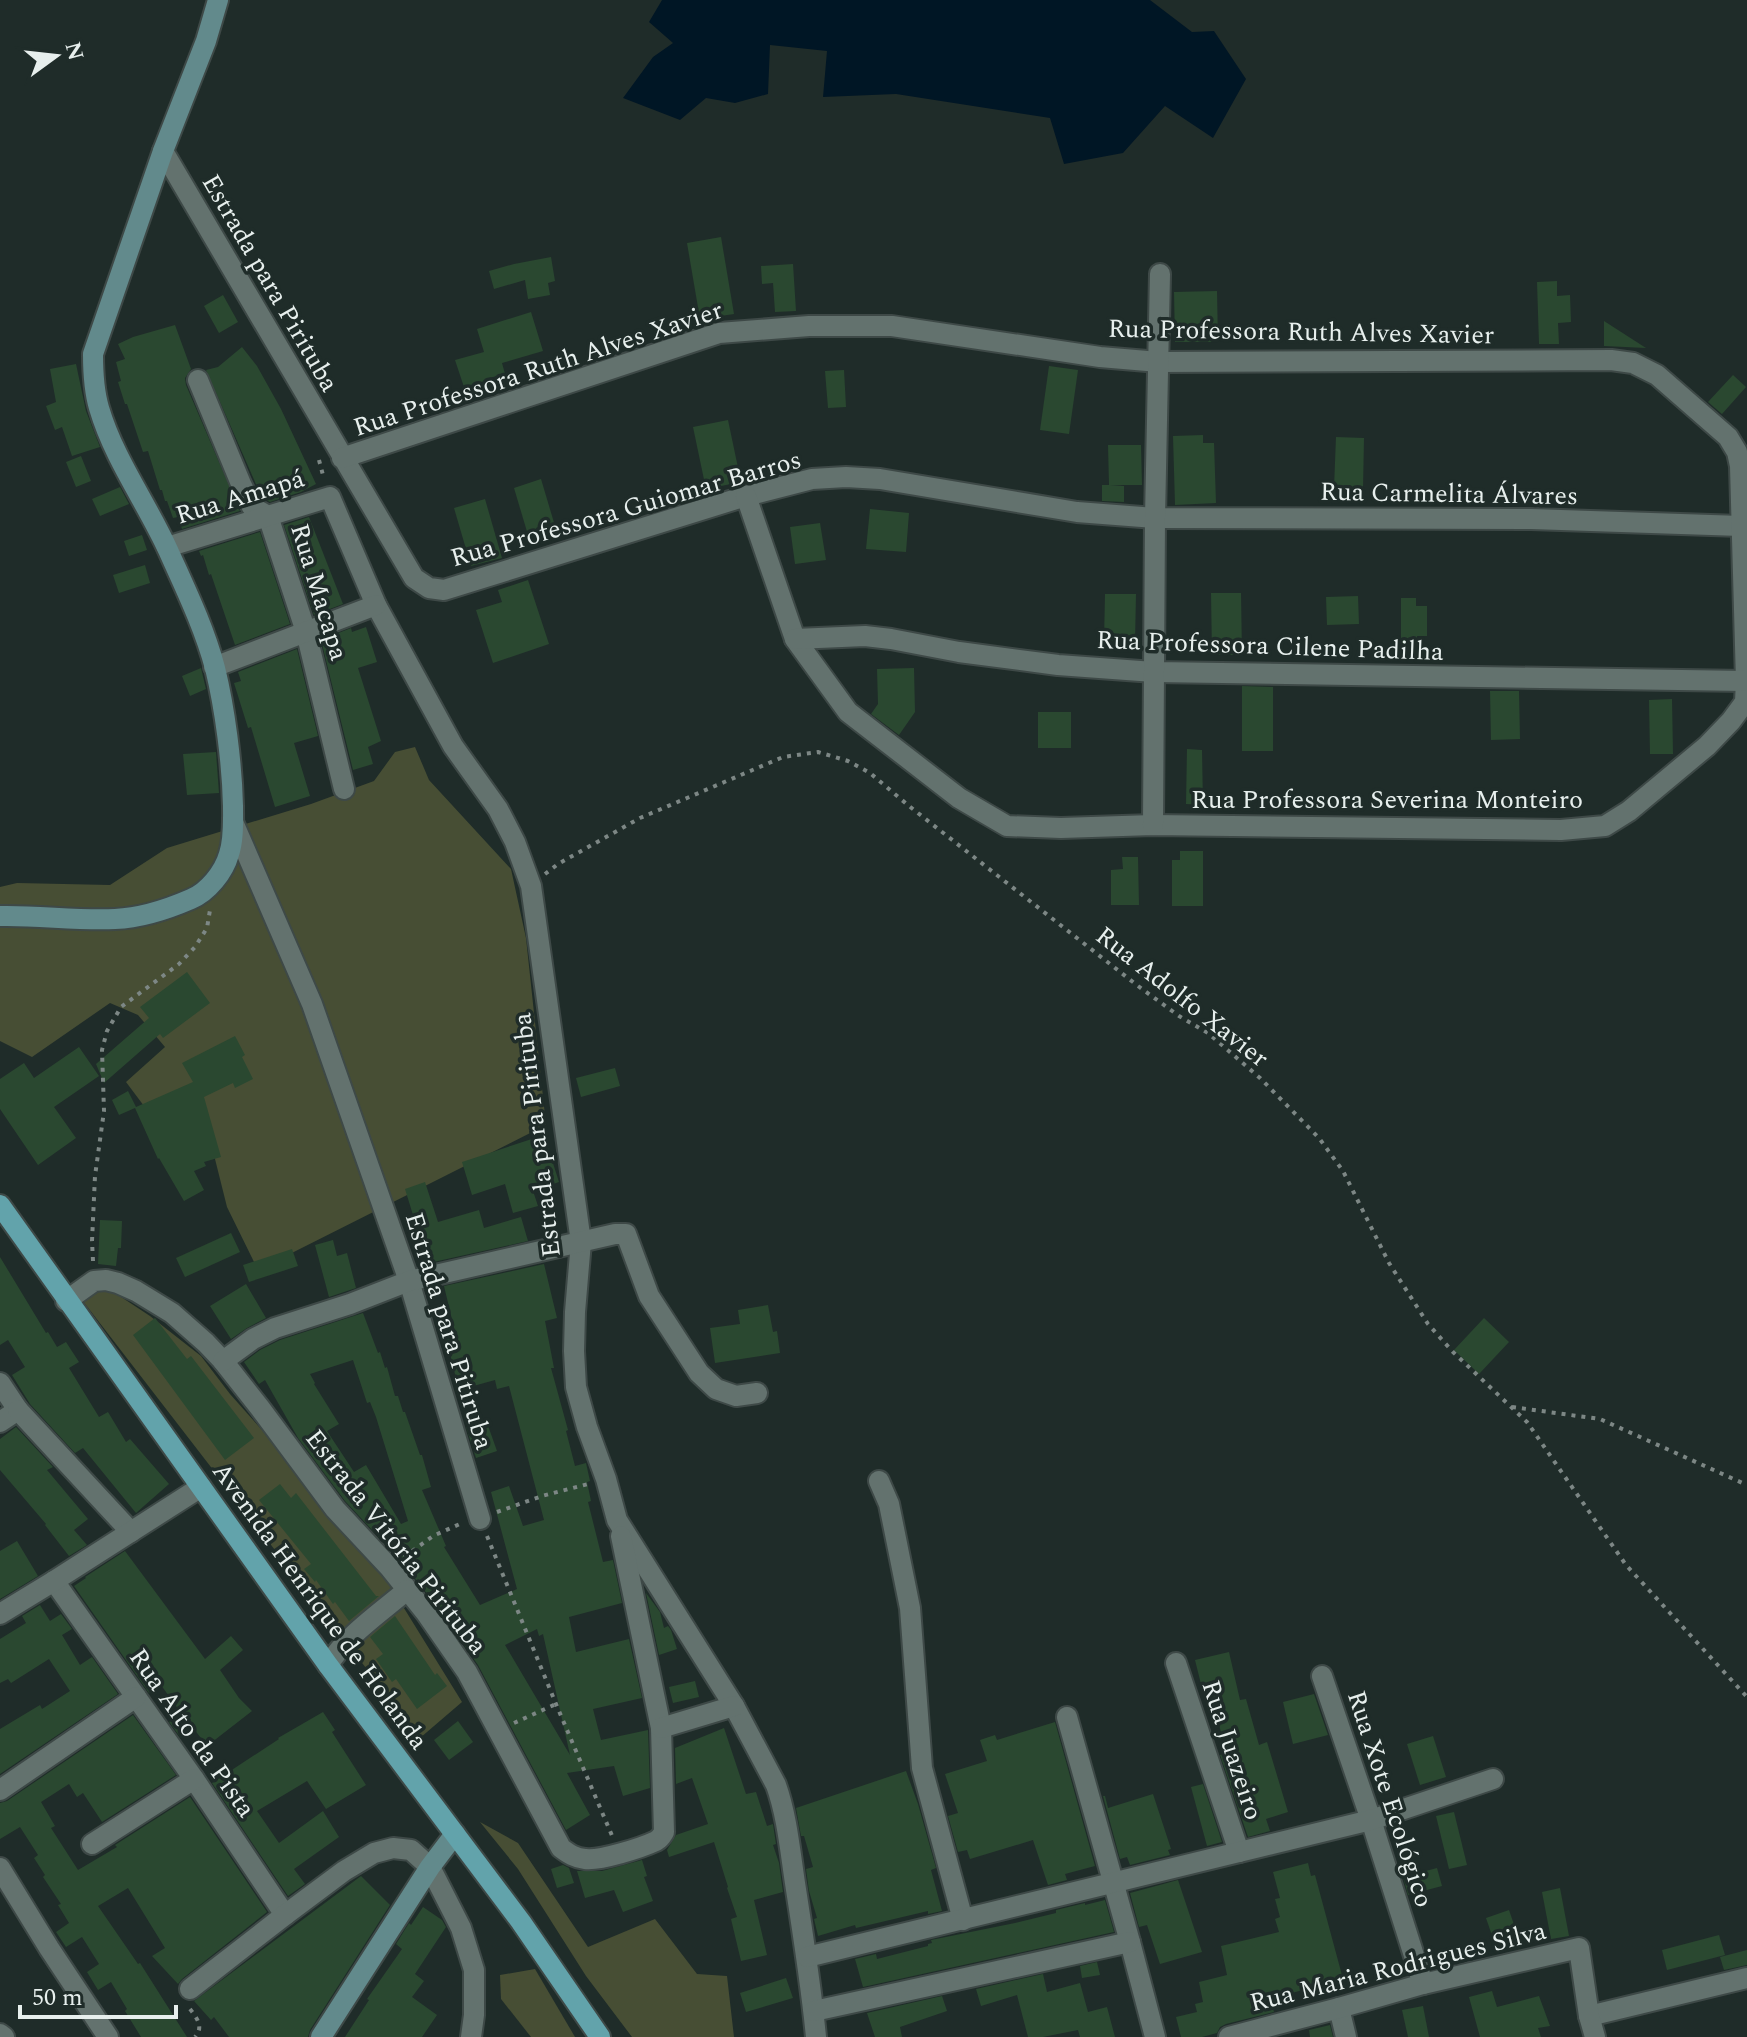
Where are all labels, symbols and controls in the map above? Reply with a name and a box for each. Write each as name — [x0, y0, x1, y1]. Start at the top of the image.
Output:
north arrow — [16, 16, 96, 96]
text: N — [56, 38, 92, 64]
street label: Estrada para Pirituba — [191, 166, 349, 400]
street label: Rua Professora Ruth Alves Xavier — [348, 290, 728, 448]
street label: Rua Professora Ruth Alves Xavier — [1107, 309, 1495, 355]
street label: Rua Professora Guiomar Barros — [446, 440, 806, 578]
street label: Rua Amapá — [171, 458, 310, 536]
street label: Rua Carmelita Álvares — [1320, 472, 1578, 516]
street label: Rua Macapa — [279, 519, 359, 666]
street label: Rua Professora Cilene Padilha — [1096, 620, 1445, 672]
street label: Rua Professora Severina Monteiro — [1191, 780, 1583, 820]
street label: Rua Adolfo Xavier — [1087, 916, 1277, 1078]
street label: Estrada para Pirituba — [502, 1010, 572, 1260]
street label: Estrada para Pitiruba — [394, 1207, 504, 1455]
street label: Estrada Vitória Pirituba — [295, 1421, 497, 1664]
street label: Avenida Henrique de Holanda — [202, 1454, 438, 1758]
street label: Rua Alto da Pista — [119, 1640, 266, 1826]
street label: Rua Juazeiro — [1191, 1675, 1273, 1825]
street label: Rua Xote Ecológico — [1336, 1685, 1444, 1913]
street label: Rua Maria Rodrigues Silva — [1245, 1911, 1551, 2023]
scale bar — [20, 1969, 176, 2019]
text: 50 m — [32, 1980, 83, 2016]

